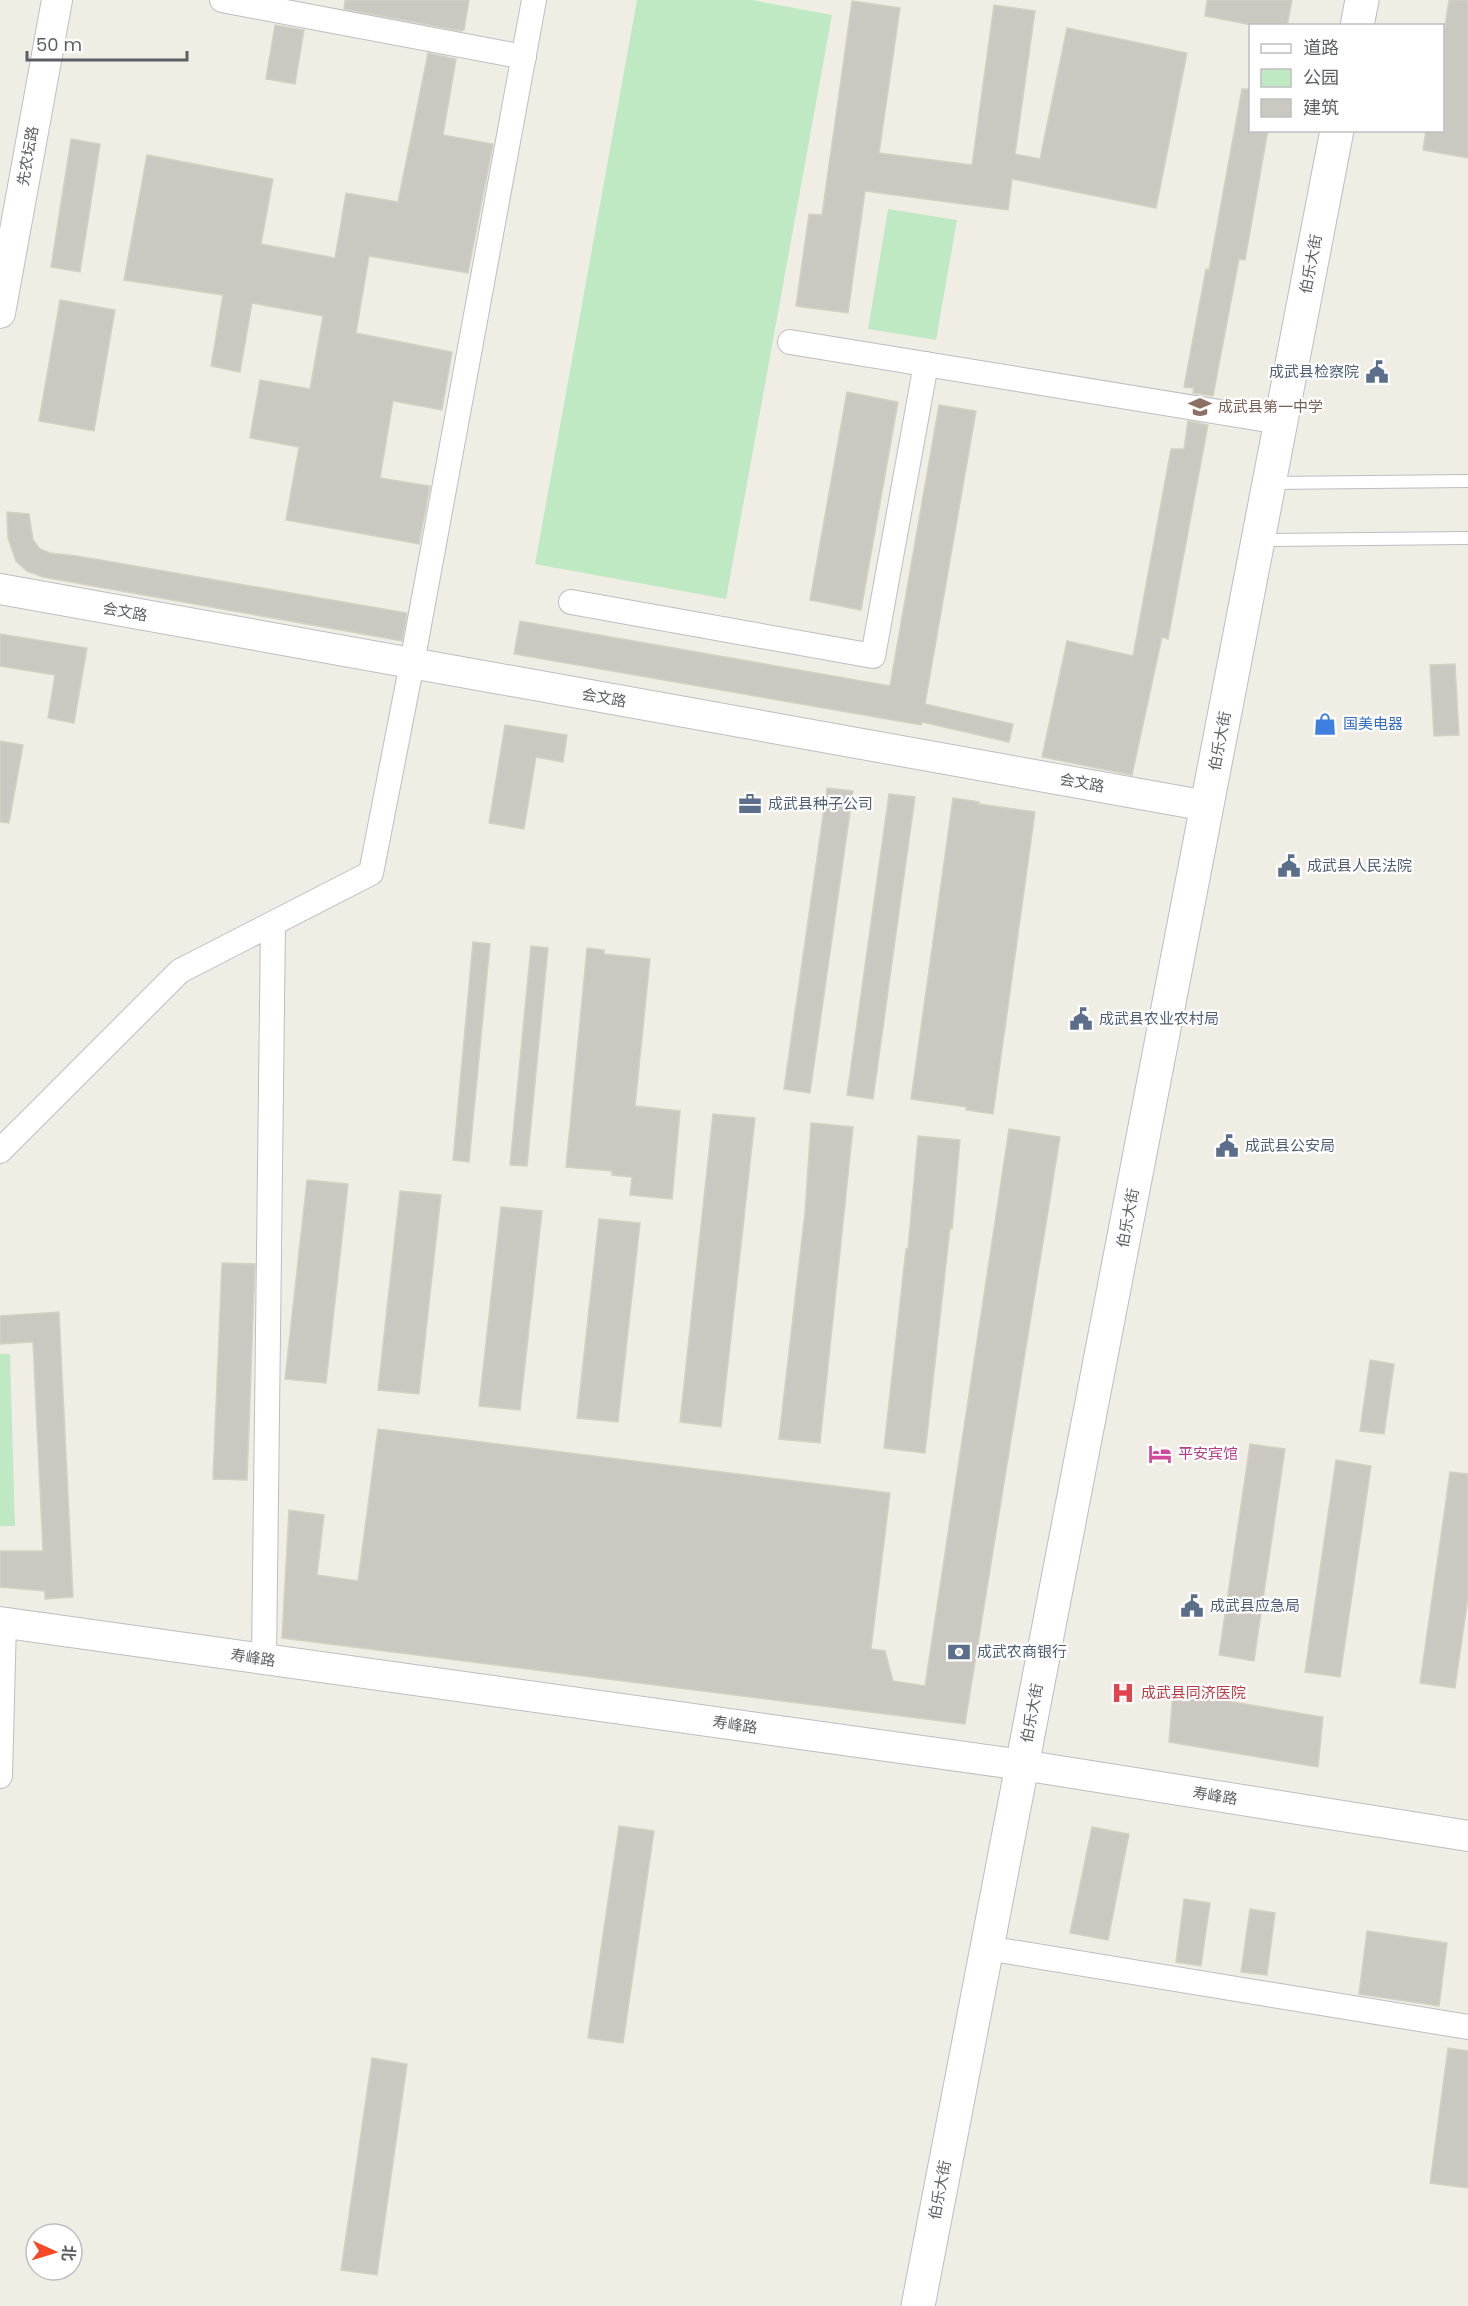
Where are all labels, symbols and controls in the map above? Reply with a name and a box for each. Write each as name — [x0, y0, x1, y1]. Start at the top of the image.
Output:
scale bar — [27, 24, 188, 62]
legend — [1249, 24, 1444, 132]
text: 50 m — [36, 32, 82, 57]
text: 道路 — [1303, 35, 1339, 60]
text: 公园 — [1303, 65, 1339, 90]
text: 建筑 — [1303, 95, 1339, 120]
street label: 先农坛路 — [12, 125, 43, 187]
street label: 伯乐大街 — [1294, 232, 1327, 295]
public building icon: 成武县检察院 — [1364, 359, 1390, 385]
place label: 成武县检察院 — [1269, 361, 1359, 382]
school or university icon: 成武县第一中学 — [1187, 394, 1213, 420]
place label: 成武县第一中学 — [1218, 396, 1323, 417]
street label: 会文路 — [101, 597, 149, 626]
street label: 会文路 — [580, 683, 628, 712]
street label: 伯乐大街 — [1203, 709, 1236, 772]
shop icon: 国美电器 — [1312, 711, 1338, 737]
place label: 国美电器 — [1343, 713, 1403, 734]
street label: 会文路 — [1058, 768, 1106, 797]
office icon: 成武县种子公司 — [737, 791, 763, 817]
place label: 成武县种子公司 — [768, 793, 873, 814]
public building icon: 成武县人民法院 — [1276, 853, 1302, 879]
place label: 成武县人民法院 — [1307, 855, 1412, 876]
public building icon: 成武县农业农村局 — [1068, 1006, 1094, 1032]
place label: 成武县农业农村局 — [1099, 1008, 1219, 1029]
public building icon: 成武县公安局 — [1214, 1133, 1240, 1159]
place label: 成武县公安局 — [1245, 1135, 1335, 1156]
street label: 伯乐大街 — [1111, 1186, 1144, 1249]
hotel icon: 平安宾馆 — [1147, 1441, 1173, 1467]
place label: 平安宾馆 — [1178, 1443, 1238, 1464]
public building icon: 成武县应急局 — [1179, 1593, 1205, 1619]
place label: 成武县应急局 — [1210, 1595, 1300, 1616]
bank icon: 成武农商银行 — [946, 1639, 972, 1665]
place label: 成武农商银行 — [977, 1641, 1067, 1662]
street label: 寿峰路 — [229, 1644, 277, 1671]
hospital icon: 成武县同济医院 — [1110, 1680, 1136, 1706]
street label: 伯乐大街 — [1015, 1681, 1048, 1744]
place label: 成武县同济医院 — [1141, 1682, 1246, 1703]
street label: 寿峰路 — [711, 1711, 759, 1738]
street label: 寿峰路 — [1191, 1782, 1239, 1809]
street label: 伯乐大街 — [923, 2158, 956, 2221]
north arrow — [24, 2222, 84, 2282]
text: 北 — [56, 2244, 80, 2262]

